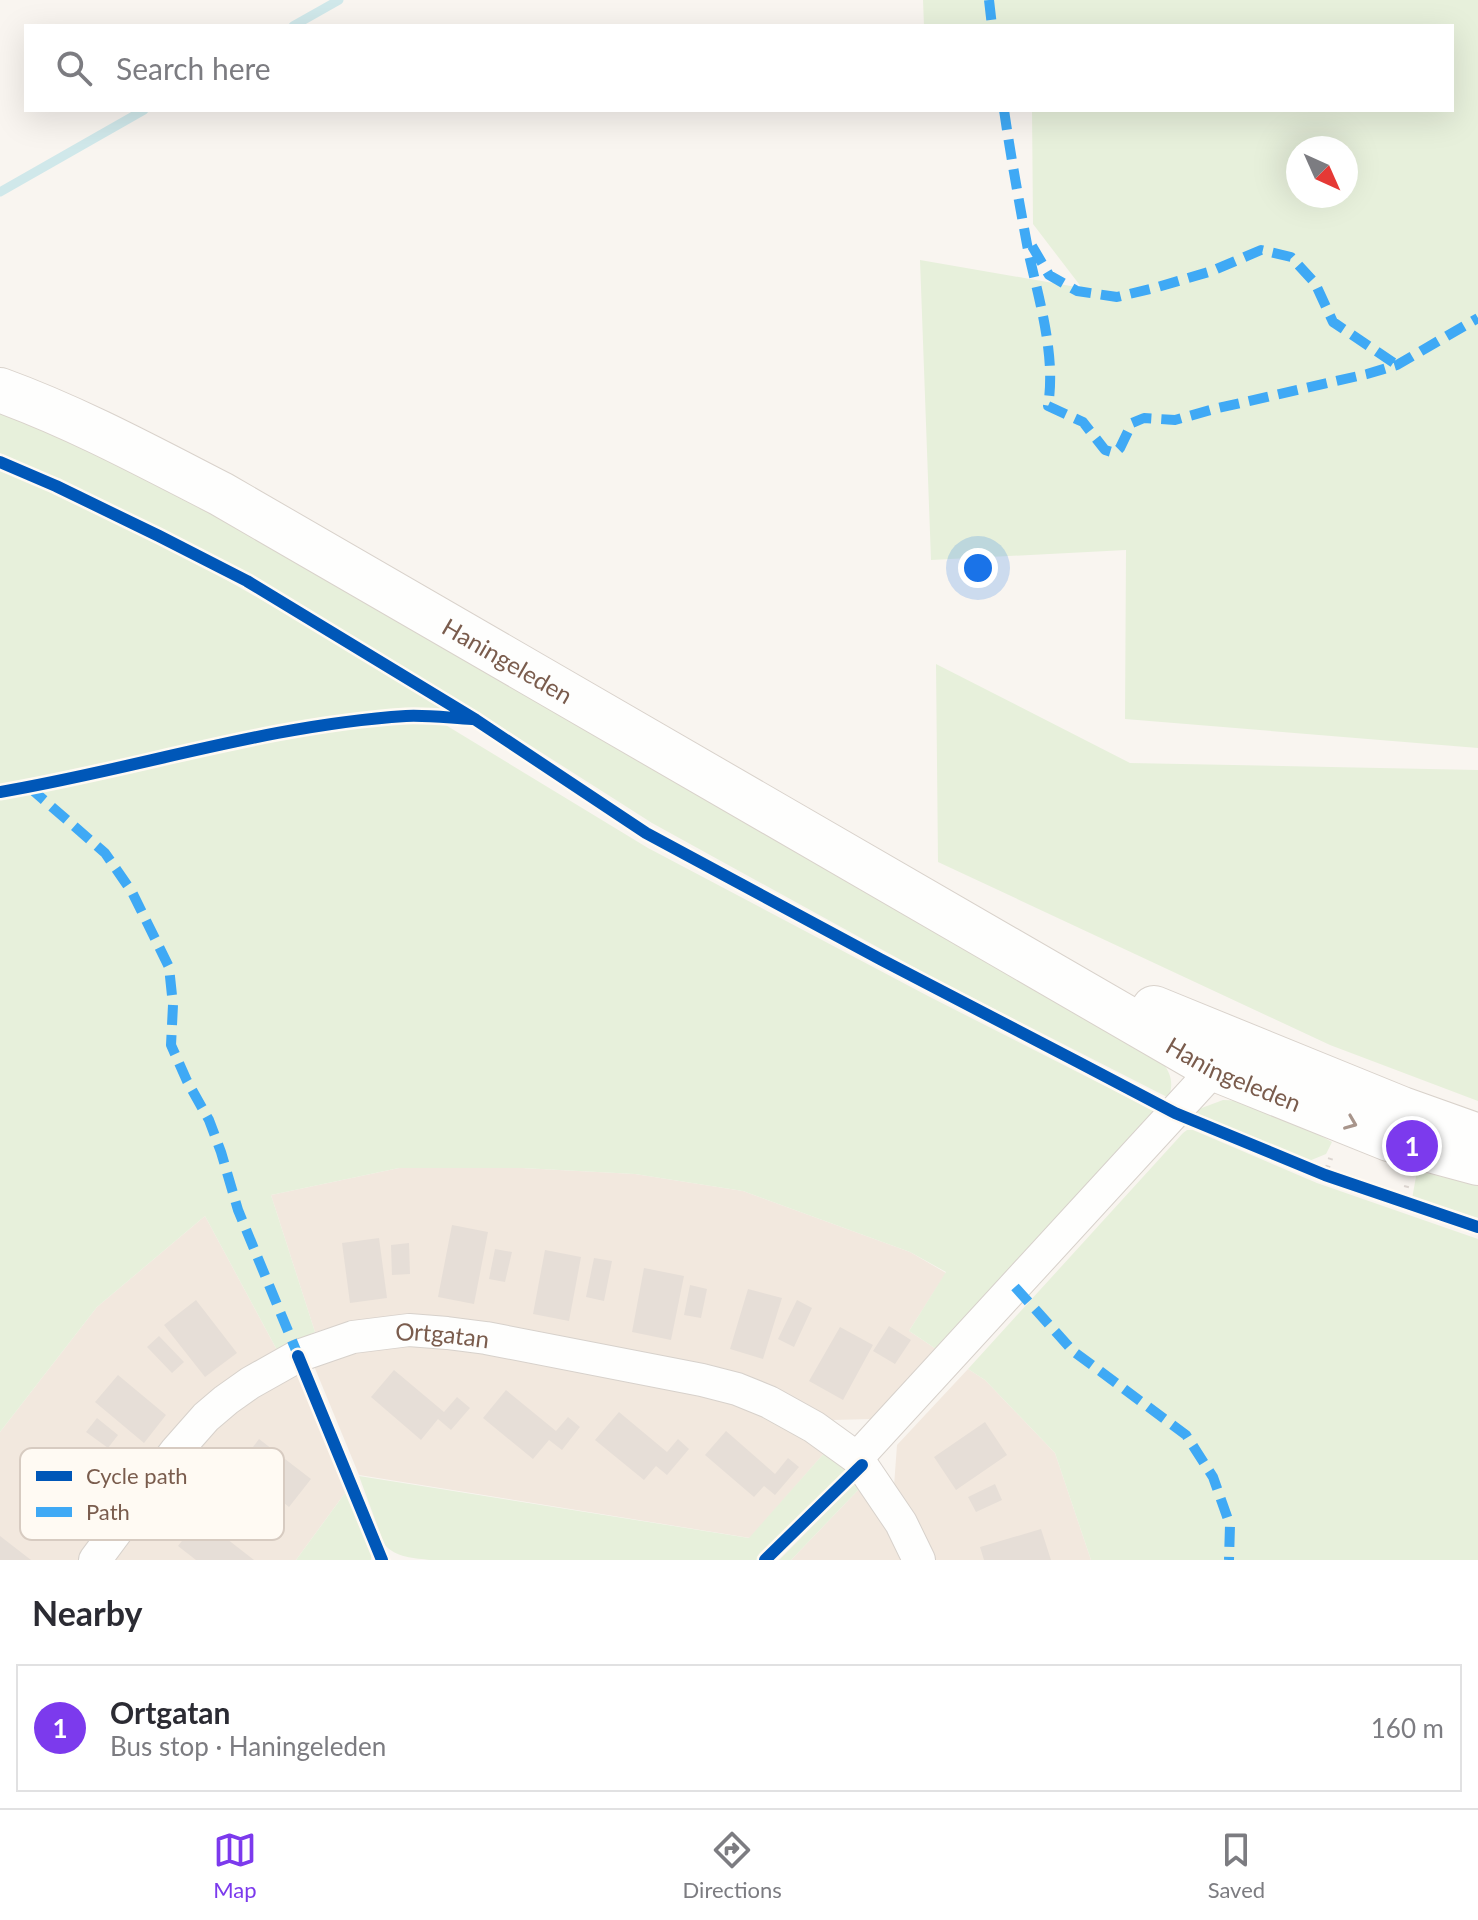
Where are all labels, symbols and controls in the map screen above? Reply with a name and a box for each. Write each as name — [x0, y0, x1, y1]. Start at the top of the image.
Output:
search box — [24, 24, 1454, 112]
icon: search — [52, 46, 96, 90]
text: Search here — [116, 50, 271, 86]
north arrow — [1286, 136, 1358, 208]
your location — [958, 548, 998, 588]
street label: Haningeleden — [438, 611, 578, 709]
street label: Haningeleden — [1161, 1030, 1306, 1117]
one-way arrow — [1343, 1113, 1357, 1130]
pin: 1 — [1386, 1116, 1438, 1176]
street label: Ortgatan — [394, 1315, 491, 1353]
legend — [20, 1448, 284, 1540]
text: Cycle path — [86, 1462, 188, 1489]
text: Path — [86, 1498, 130, 1525]
text: Nearby — [32, 1592, 143, 1633]
text: Ortgatan — [110, 1694, 231, 1730]
text: 1 — [52, 1712, 68, 1744]
text: 160 m — [1371, 1712, 1444, 1744]
text: Bus stop · Haningeleden — [110, 1730, 386, 1762]
tab: Map — [213, 1828, 257, 1903]
tab: Directions — [683, 1828, 782, 1903]
tab: Saved — [1208, 1828, 1265, 1903]

